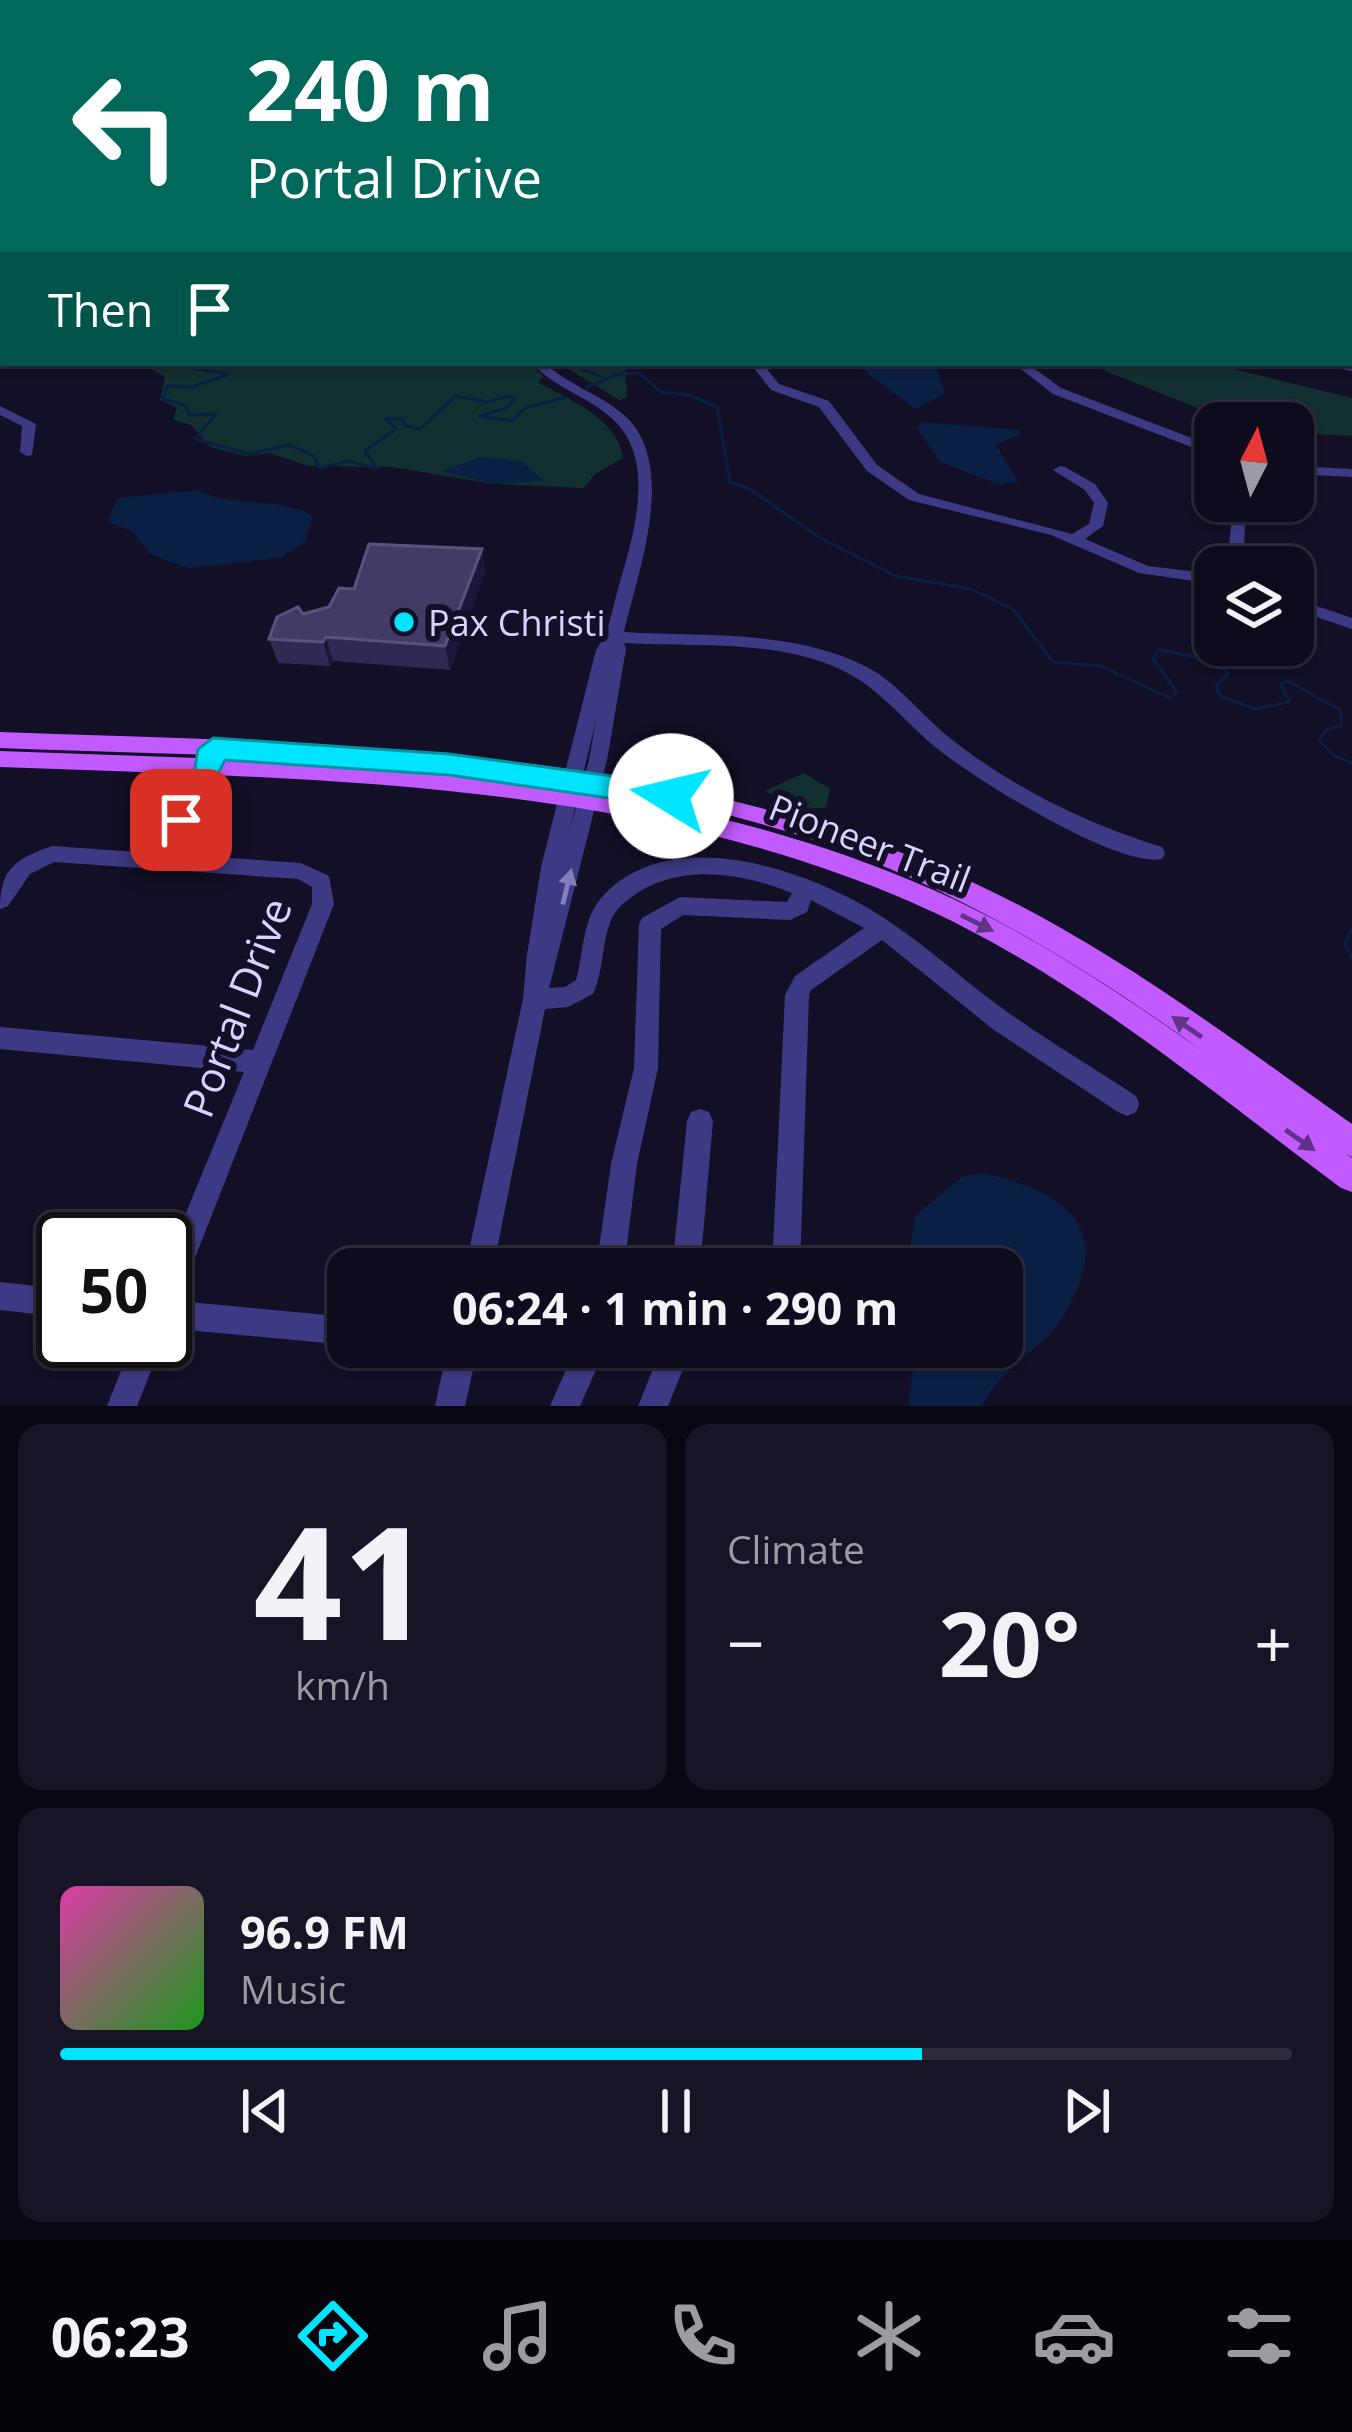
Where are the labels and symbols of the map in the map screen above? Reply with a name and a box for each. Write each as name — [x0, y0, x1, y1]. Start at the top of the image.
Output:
north arrow — [1194, 402, 1314, 522]
place label: Pax Christi — [428, 598, 606, 647]
marker: Pax Christi — [391, 609, 417, 635]
position arrow — [608, 733, 734, 859]
pin — [130, 769, 232, 871]
street label: Pioneer Trail — [762, 782, 978, 904]
one-way arrow — [558, 868, 577, 905]
street label: Portal Drive — [168, 889, 304, 1125]
one-way arrow — [959, 913, 994, 933]
one-way arrow — [1171, 1016, 1203, 1039]
one-way arrow — [1284, 1128, 1316, 1152]
speed limit sign: 50 — [36, 1212, 192, 1368]

